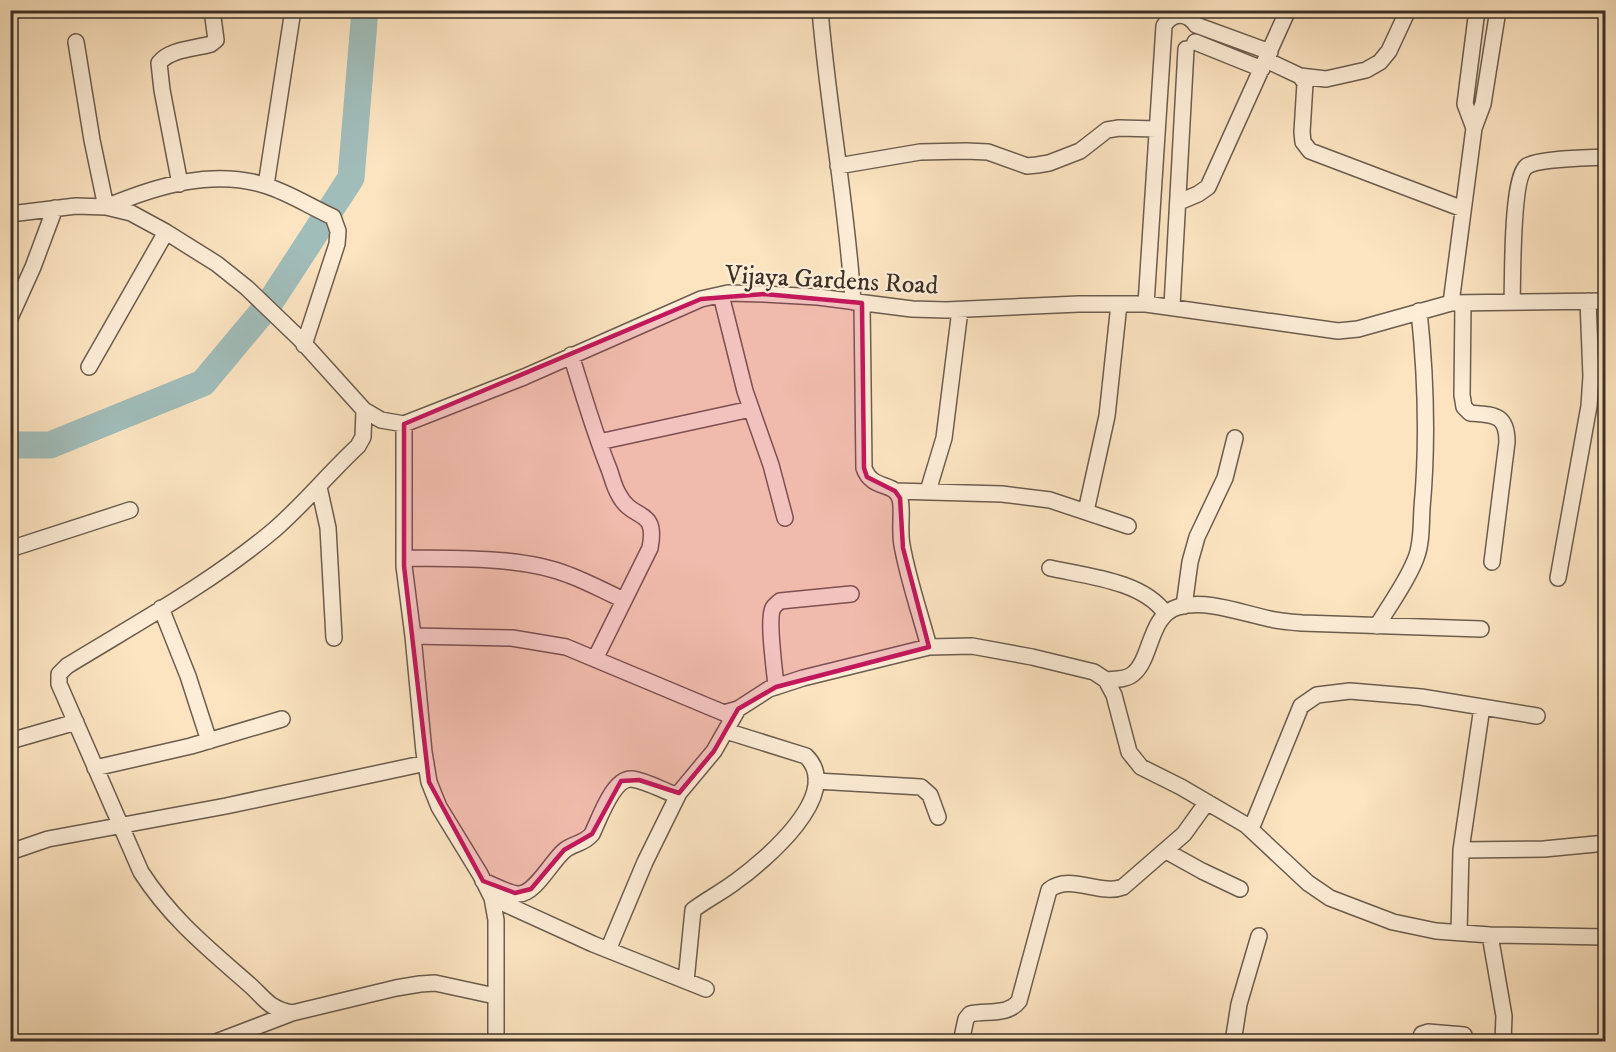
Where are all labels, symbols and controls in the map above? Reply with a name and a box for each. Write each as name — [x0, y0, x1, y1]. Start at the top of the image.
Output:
street label: Vijaya Gardens Road — [724, 258, 939, 303]

